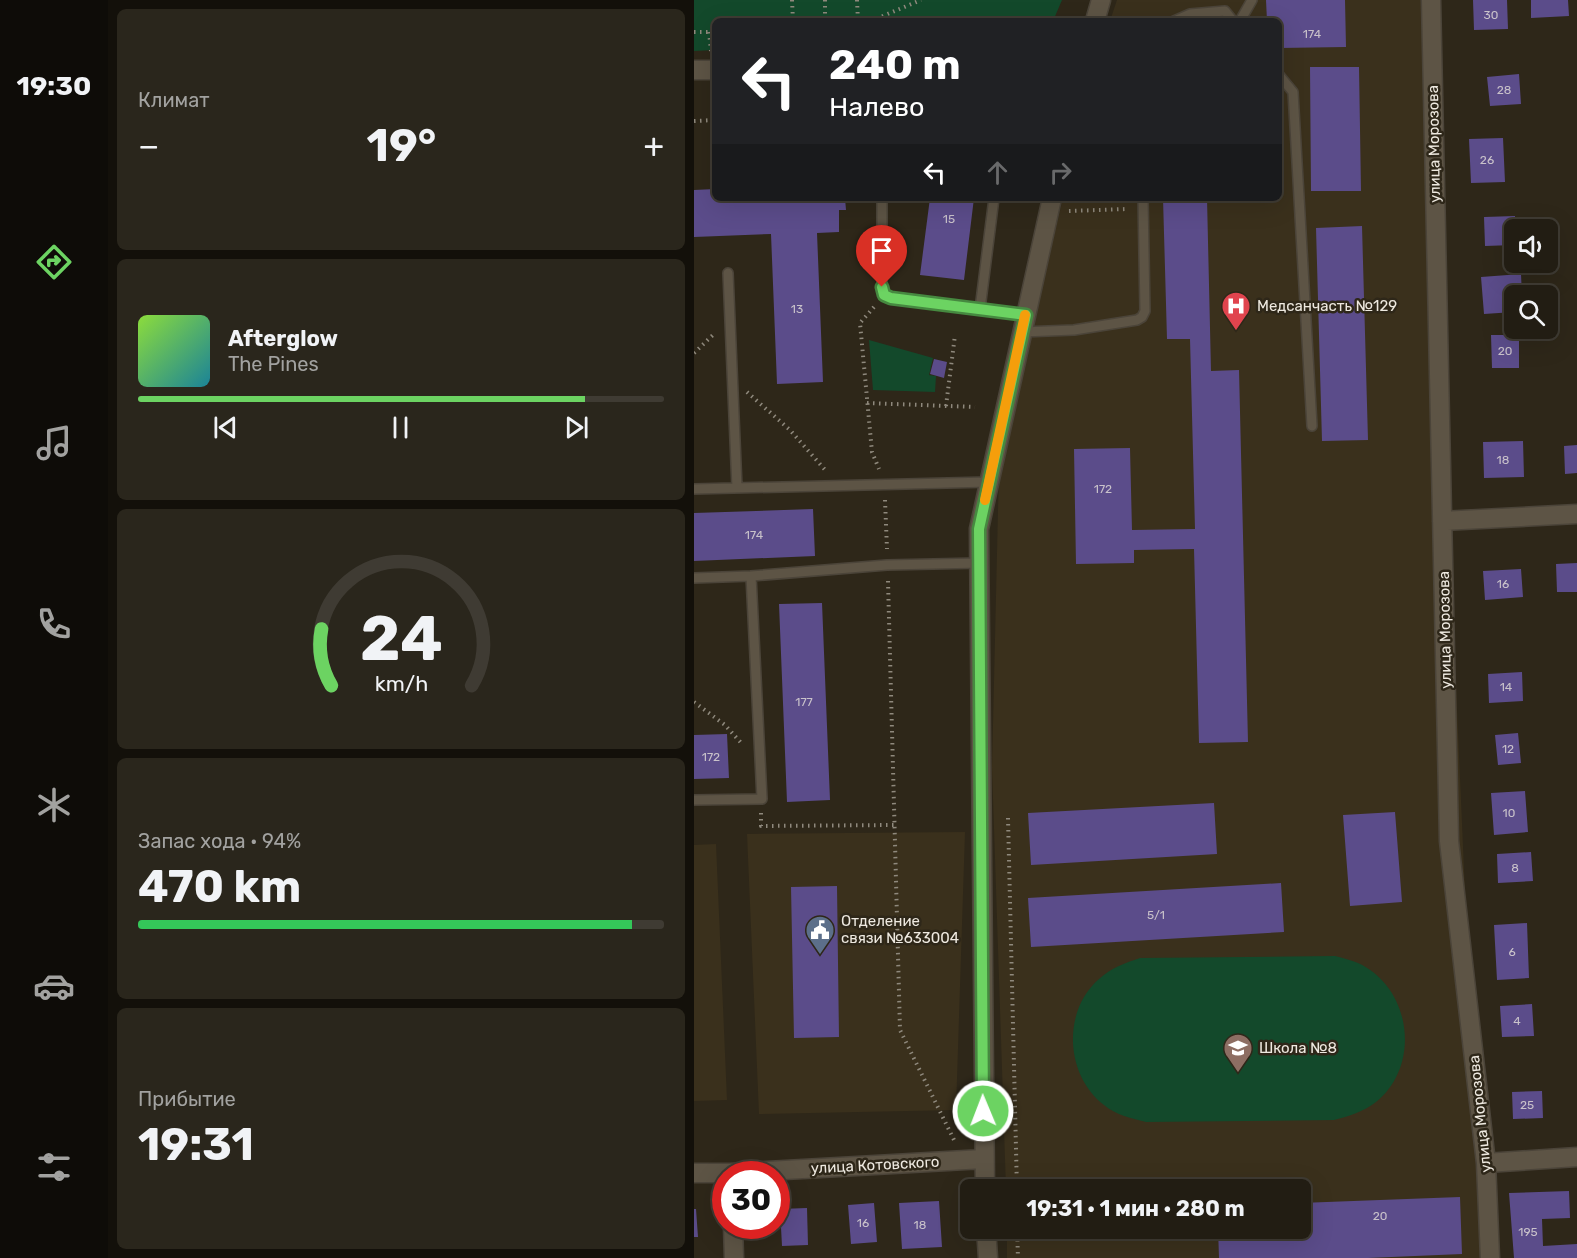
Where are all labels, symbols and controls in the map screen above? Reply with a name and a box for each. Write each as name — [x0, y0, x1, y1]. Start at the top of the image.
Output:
house number: 30 — [1484, 8, 1498, 22]
house number: 174 — [1303, 27, 1322, 41]
text: 240 m — [829, 40, 961, 90]
icon: left — [730, 42, 808, 120]
text: 19:30 — [17, 70, 91, 102]
house number: 28 — [1497, 83, 1511, 97]
street label: улица Морозова — [1424, 85, 1444, 203]
text: Климат — [138, 88, 210, 112]
text: Налево — [829, 91, 925, 123]
text: 19° — [367, 119, 436, 172]
text: − — [138, 126, 159, 165]
text: + — [643, 126, 664, 165]
house number: 26 — [1480, 153, 1494, 167]
icon: left — [918, 156, 951, 189]
icon: ahead — [981, 156, 1014, 189]
icon: right — [1044, 156, 1077, 189]
house number: 15 — [943, 212, 955, 226]
map controls — [1504, 219, 1558, 339]
button: sound — [1504, 219, 1558, 273]
pin — [856, 225, 907, 287]
icon: arrive — [865, 234, 898, 267]
icon: directions — [33, 241, 75, 283]
button: search — [1504, 285, 1558, 339]
hospital icon: Медсанчасть №129 — [1220, 290, 1252, 332]
place label: Медсанчасть №129 — [1257, 297, 1397, 315]
house number: 13 — [791, 302, 803, 316]
text: Afterglow — [228, 325, 338, 352]
house number: 20 — [1498, 344, 1512, 358]
text: The Pines — [228, 352, 319, 376]
icon: previous — [209, 411, 242, 444]
icon: pause — [384, 411, 417, 444]
icon: next — [560, 411, 593, 444]
icon: music — [33, 422, 75, 464]
house number: 18 — [1497, 453, 1509, 467]
house number: 172 — [1094, 482, 1112, 496]
house number: 174 — [745, 528, 764, 542]
street label: улица Морозова — [1435, 571, 1455, 689]
house number: 16 — [1497, 577, 1509, 591]
text: 24 — [360, 602, 442, 676]
icon: phone — [33, 603, 75, 645]
text: km/h — [374, 671, 428, 696]
house number: 14 — [1500, 680, 1513, 694]
house number: 177 — [795, 695, 813, 709]
house number: 12 — [1502, 742, 1514, 756]
house number: 172 — [702, 750, 720, 764]
icon: climate — [33, 784, 75, 826]
house number: 10 — [1503, 806, 1515, 820]
text: Запас хода · 94% — [138, 829, 301, 853]
text: 470 km — [138, 860, 301, 913]
house number: 8 — [1511, 861, 1519, 875]
house number: 5/1 — [1147, 908, 1165, 922]
place label: Отделение связи №633004 — [841, 912, 959, 947]
public building icon: Отделение связи №633004 — [804, 914, 836, 956]
house number: 6 — [1508, 945, 1516, 959]
icon: car — [33, 965, 75, 1007]
house number: 4 — [1513, 1014, 1521, 1028]
school or university icon: Школа №8 — [1222, 1032, 1254, 1074]
place label: Школа №8 — [1259, 1039, 1337, 1057]
street label: улица Морозова — [1465, 1054, 1495, 1174]
position arrow — [951, 1079, 1015, 1143]
text: Прибытие — [138, 1087, 236, 1111]
house number: 25 — [1520, 1098, 1534, 1112]
text: 19:31 — [138, 1118, 254, 1171]
icon: filters — [33, 1146, 75, 1188]
street label: улица Котовского — [810, 1153, 940, 1177]
speed limit sign: 30 — [712, 1161, 790, 1239]
text: 19:31 · 1 мин · 280 m — [1026, 1195, 1245, 1222]
house number: 20 — [1373, 1209, 1387, 1223]
house number: 16 — [857, 1216, 869, 1230]
house number: 18 — [914, 1218, 926, 1232]
house number: 195 — [1518, 1225, 1538, 1239]

